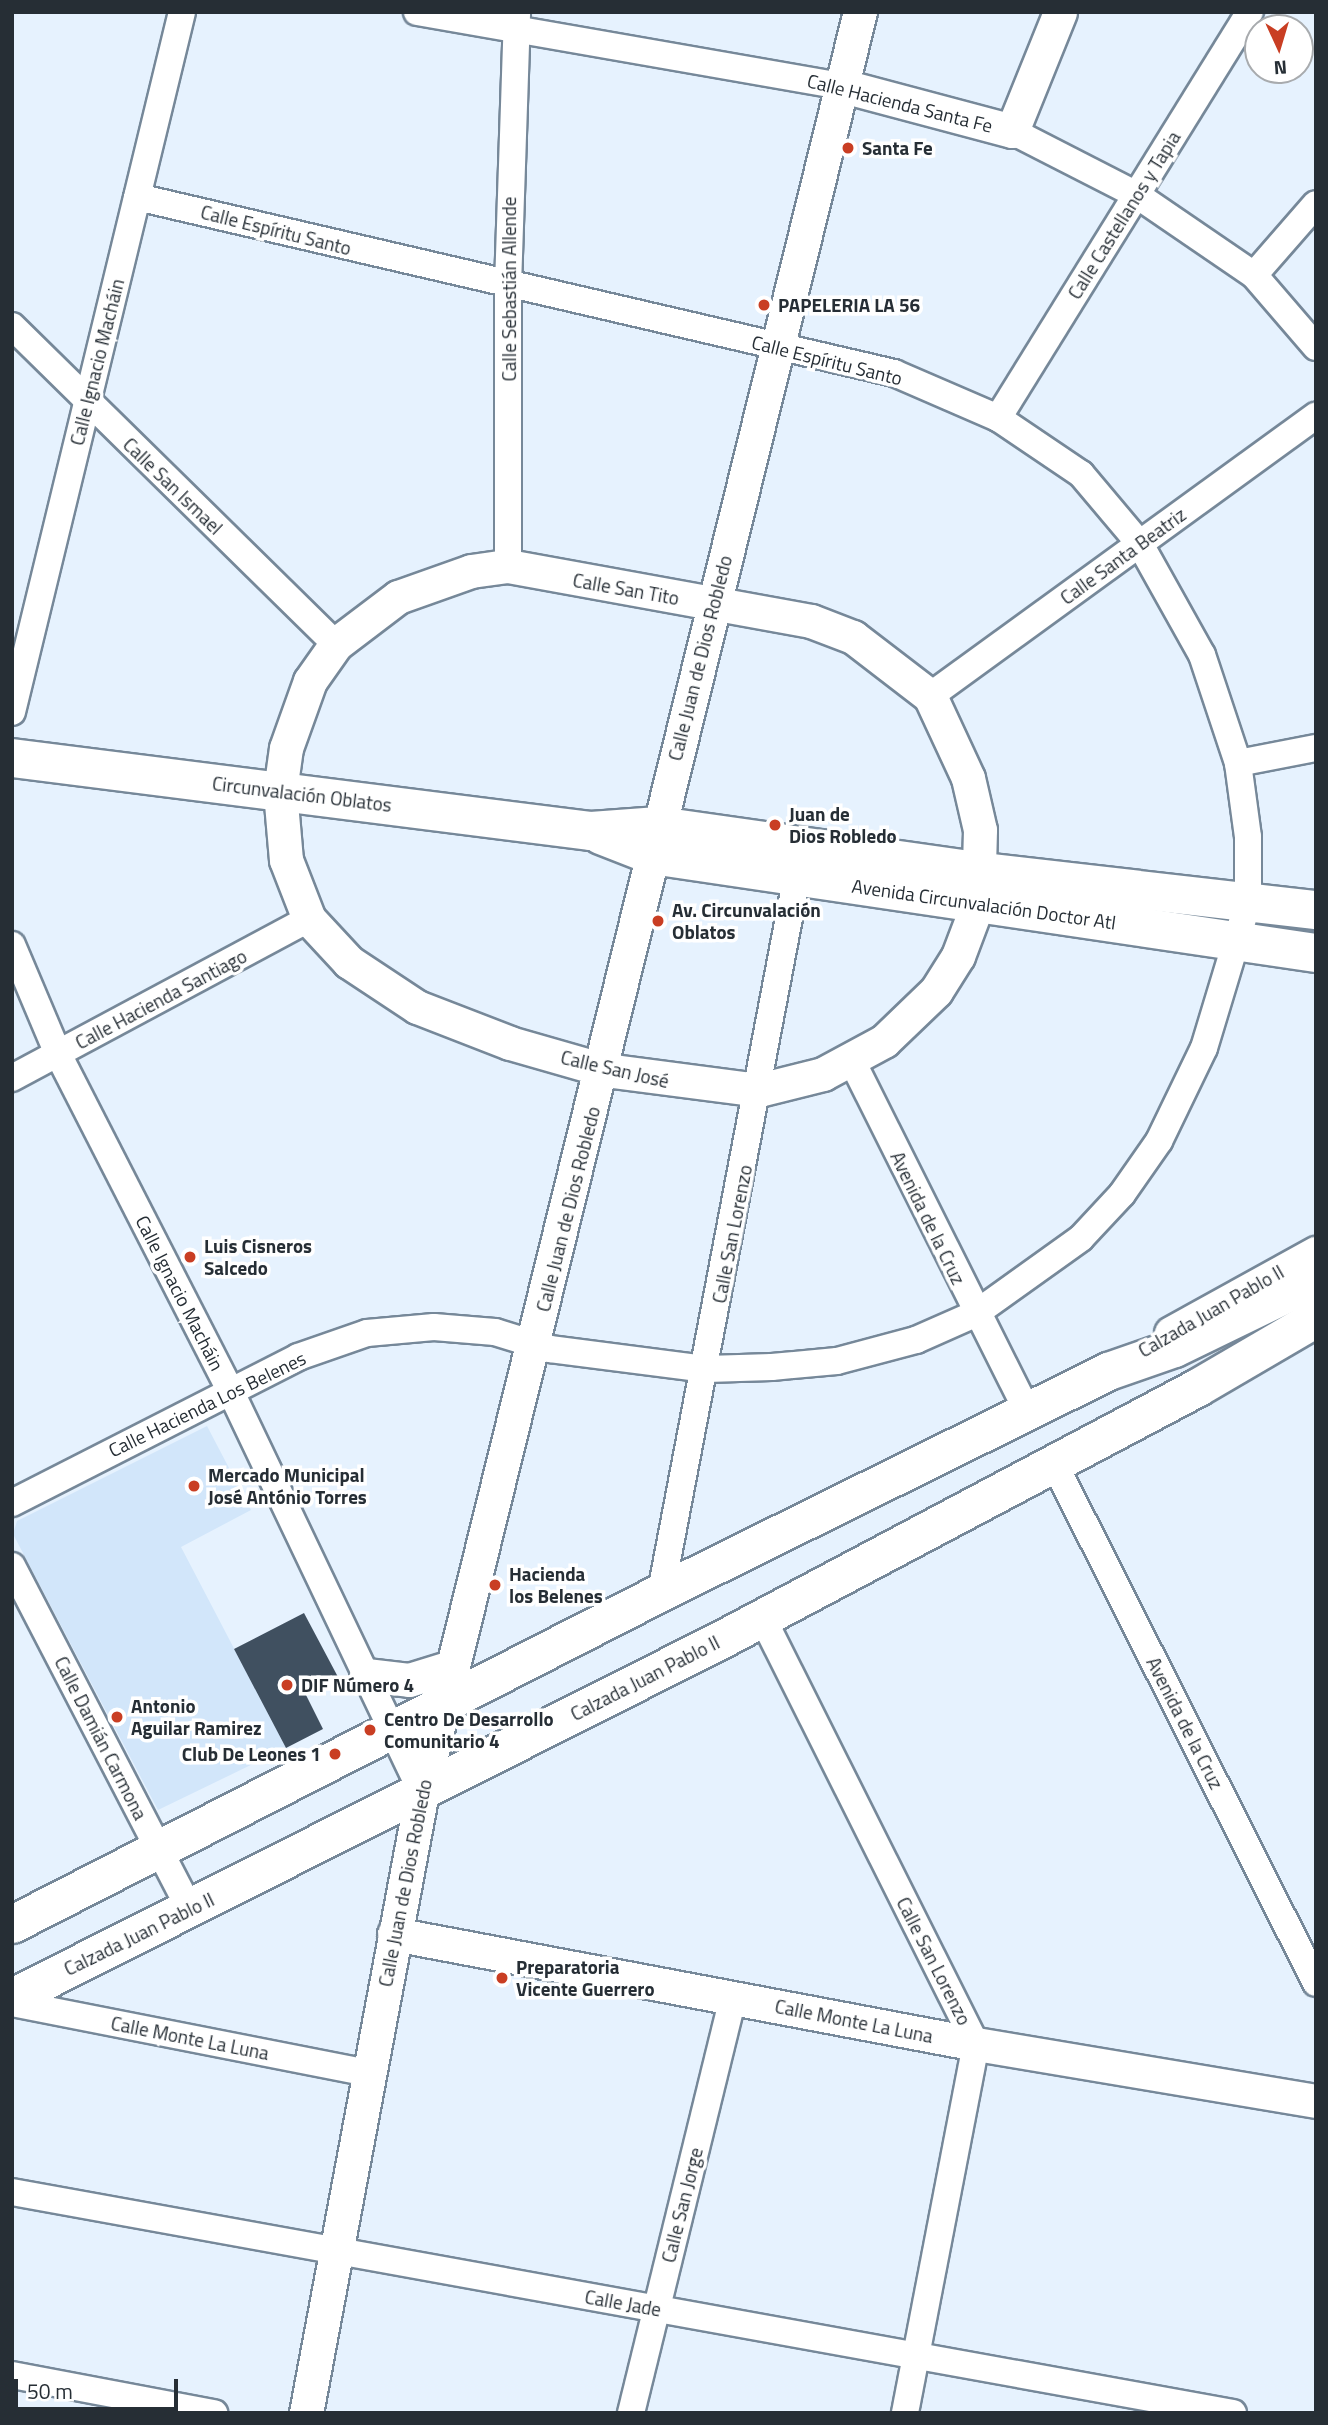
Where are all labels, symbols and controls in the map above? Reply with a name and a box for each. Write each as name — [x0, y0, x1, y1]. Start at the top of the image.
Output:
north arrow — [1244, 14, 1314, 84]
text: N — [1273, 54, 1288, 83]
street label: Calle Hacienda Santa Fe — [805, 69, 995, 137]
street label: Calle Castellanos y Tapia — [1063, 127, 1185, 303]
place label: Santa Fe — [862, 137, 933, 159]
marker: Santa Fe — [840, 140, 856, 156]
street label: Calle Sebastián Allende — [498, 197, 520, 381]
street label: Calle Espíritu Santo — [198, 200, 354, 260]
street label: Calle Ignacio Macháin — [65, 276, 129, 448]
place label: PAPELERIA LA 56 — [778, 294, 920, 316]
marker: PAPELERIA LA 56 — [756, 297, 772, 313]
street label: Calle Espíritu Santo — [749, 330, 905, 390]
street label: Calle San Ismael — [119, 433, 227, 539]
street label: Calle Santa Beatriz — [1056, 503, 1190, 609]
street label: Calle Juan de Dios Robledo — [663, 553, 737, 763]
street label: Calle San Tito — [571, 568, 681, 610]
street label: Circunvalación Oblatos — [211, 772, 393, 816]
place label: Juan de Dios Robledo — [789, 803, 897, 847]
marker: Juan de Dios Robledo — [767, 817, 783, 833]
street label: Avenida Circunvalación Doctor Atl — [851, 874, 1117, 934]
place label: Av. Circunvalación Oblatos — [672, 899, 821, 943]
marker: Av. Circunvalación Oblatos — [650, 913, 666, 929]
street label: Calle Hacienda Santiago — [71, 944, 251, 1054]
street label: Calle San José — [559, 1045, 671, 1093]
street label: Calle Juan de Dios Robledo — [531, 1104, 605, 1314]
street label: Avenida de la Cruz — [886, 1148, 970, 1288]
street label: Calle San Lorenzo — [707, 1163, 757, 1305]
street label: Calle Ignacio Macháin — [131, 1212, 229, 1374]
place label: Luis Cisneros Salcedo — [204, 1235, 312, 1279]
marker: Luis Cisneros Salcedo — [182, 1249, 198, 1265]
street label: Calzada Juan Pablo II — [1134, 1260, 1288, 1362]
street label: Calle Hacienda Los Belenes — [105, 1346, 309, 1462]
place label: Mercado Municipal José António Torres — [208, 1464, 367, 1508]
marker: Mercado Municipal José António Torres — [186, 1478, 202, 1494]
place label: Hacienda los Belenes — [509, 1563, 603, 1607]
marker: Hacienda los Belenes — [487, 1577, 503, 1593]
street label: Calzada Juan Pablo II — [567, 1631, 723, 1725]
street label: Calle Damián Carmona — [50, 1653, 152, 1823]
street label: Avenida de la Cruz — [1142, 1653, 1228, 1793]
place label: DIF Número 4 — [301, 1674, 414, 1696]
marker: DIF Número 4 — [279, 1677, 295, 1693]
place label: Antonio Aguilar Ramirez — [131, 1695, 262, 1739]
place label: Centro De Desarrollo Comunitario 4 — [384, 1708, 554, 1752]
marker: Antonio Aguilar Ramirez — [109, 1709, 125, 1725]
marker: Centro De Desarrollo Comunitario 4 — [362, 1722, 378, 1738]
place label: Club De Leones 1 — [182, 1743, 321, 1765]
marker: Club De Leones 1 — [327, 1746, 343, 1762]
street label: Calle Juan de Dios Robledo — [374, 1777, 436, 1989]
street label: Calzada Juan Pablo II — [60, 1888, 218, 1980]
street label: Calle San Lorenzo — [892, 1893, 976, 2029]
place label: Preparatoria Vicente Guerrero — [516, 1956, 655, 2000]
marker: Preparatoria Vicente Guerrero — [494, 1970, 510, 1986]
street label: Calle Monte La Luna — [773, 1994, 935, 2048]
street label: Calle Monte La Luna — [109, 2011, 271, 2065]
street label: Calle San Jorge — [657, 2145, 707, 2265]
street label: Calle Jade — [583, 2285, 663, 2321]
scale bar — [18, 2366, 182, 2410]
text: 50 m — [27, 2375, 73, 2407]

